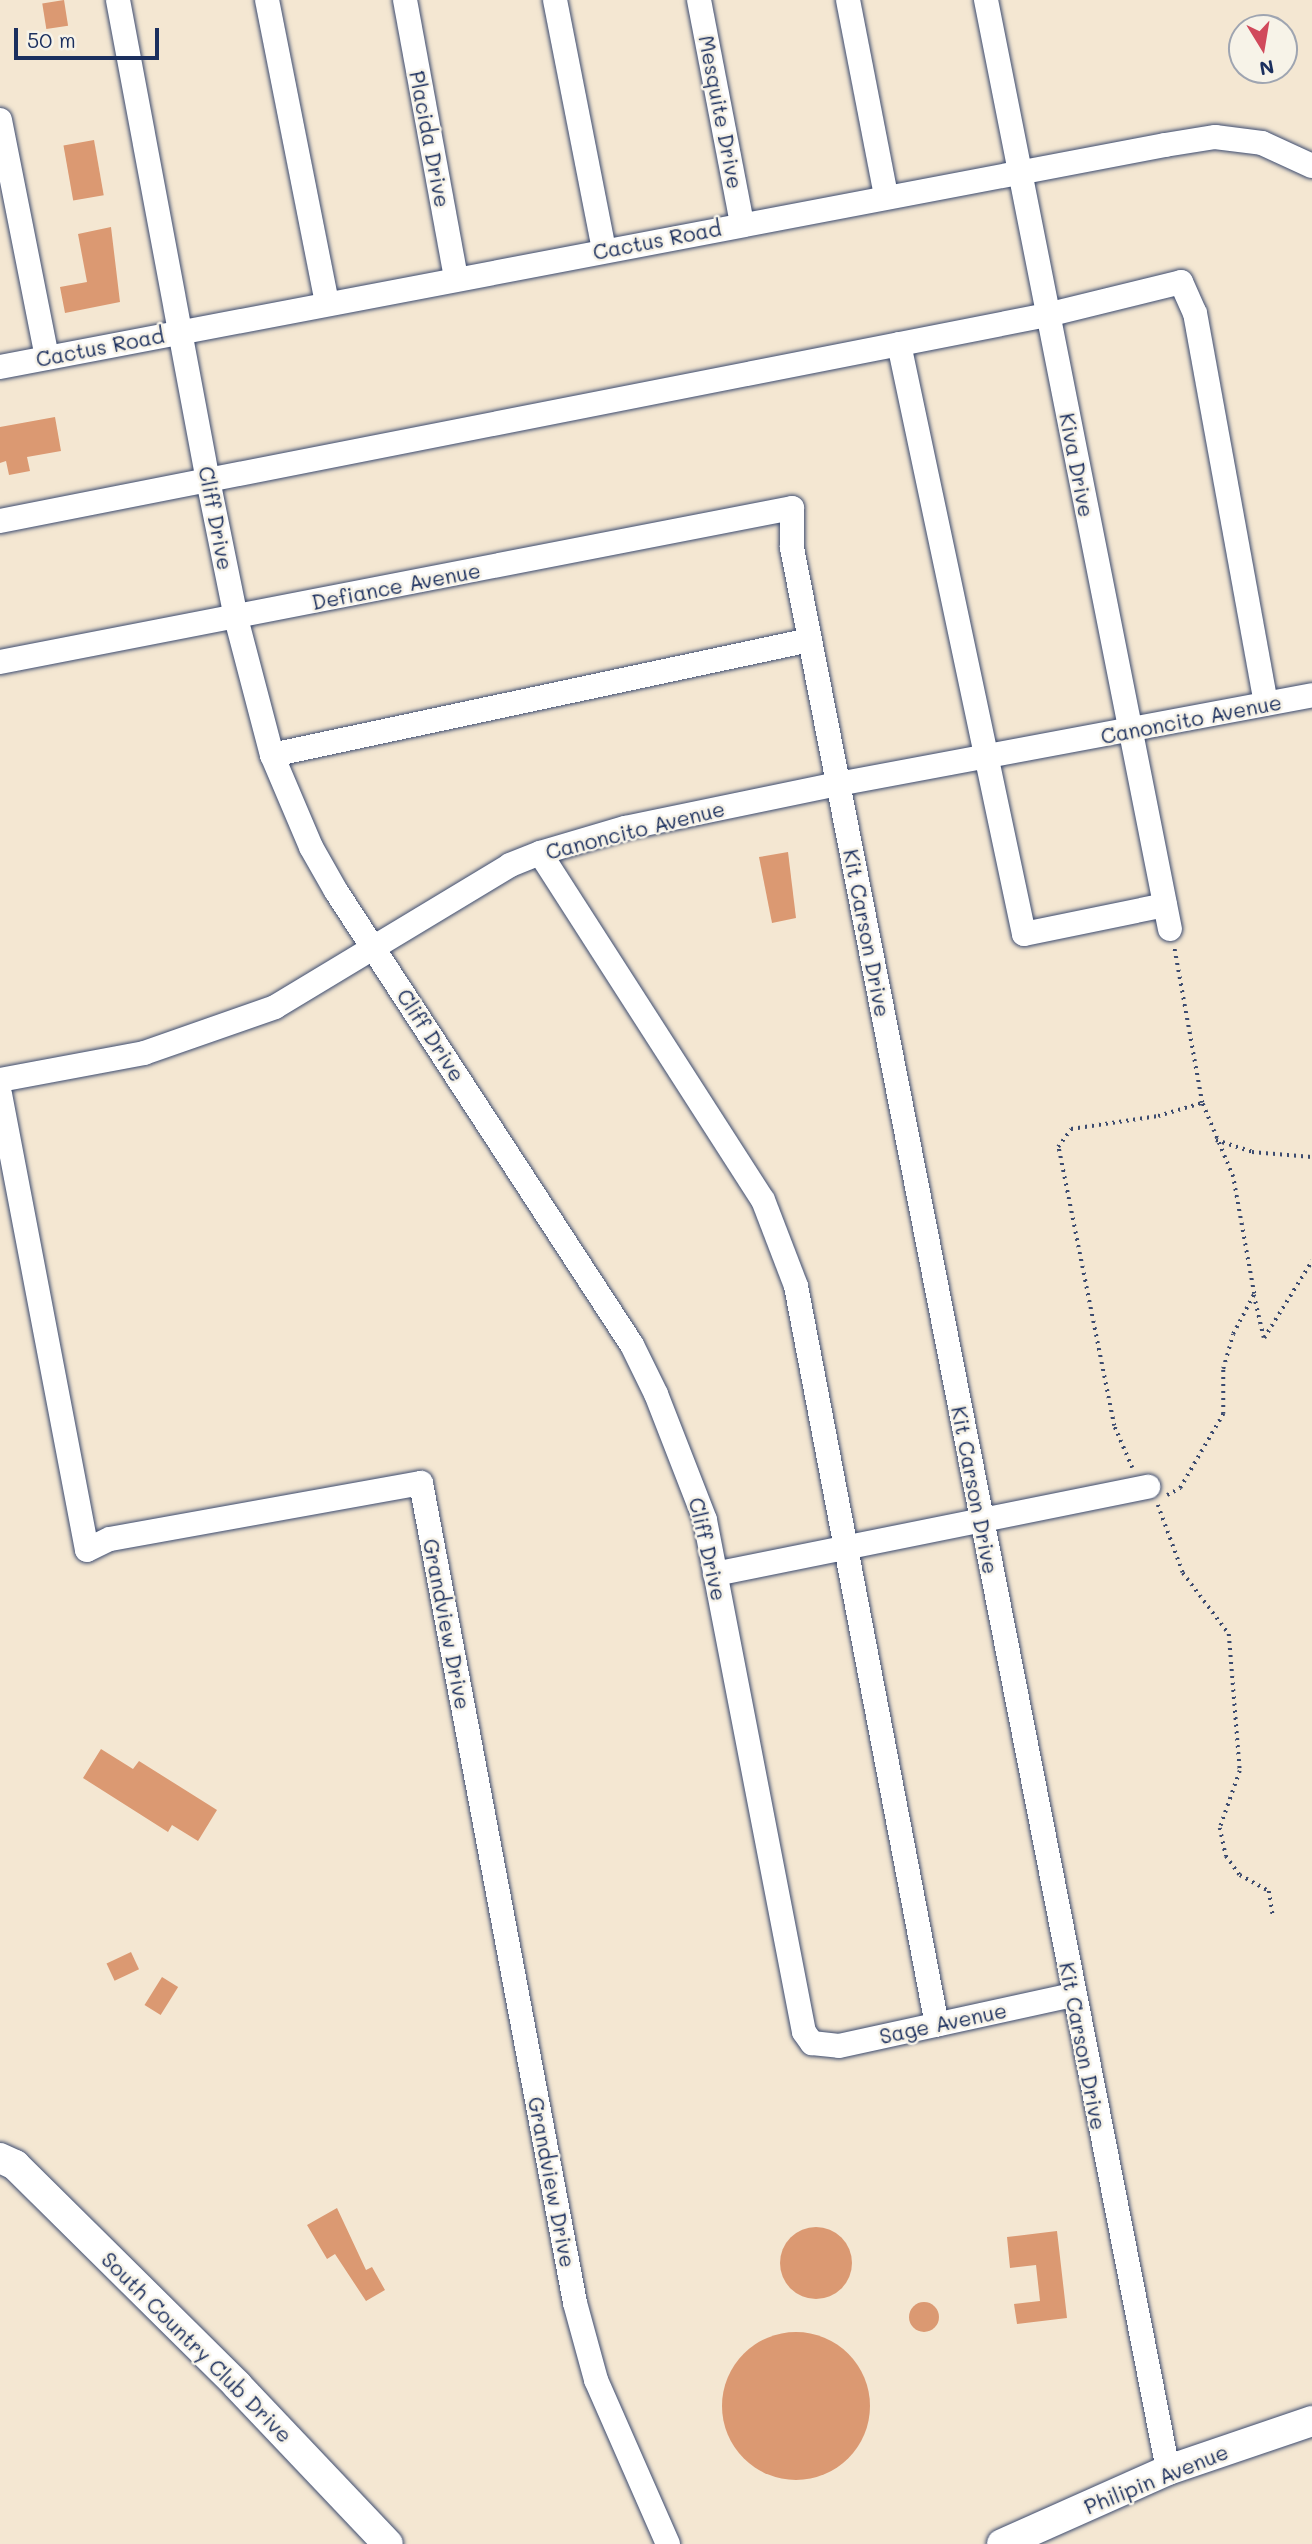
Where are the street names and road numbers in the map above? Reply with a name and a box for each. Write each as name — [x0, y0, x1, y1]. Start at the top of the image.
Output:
street label: Mesquite Drive — [694, 33, 748, 191]
street label: Placida Drive — [404, 69, 456, 209]
street label: Cactus Road — [591, 215, 723, 265]
street label: Cactus Road — [34, 322, 166, 372]
street label: Kiva Drive — [1055, 411, 1099, 519]
street label: Cliff Drive — [194, 464, 238, 572]
street label: Defiance Avenue — [309, 557, 483, 615]
street label: Canoncito Avenue — [1098, 689, 1284, 749]
street label: Canoncito Avenue — [543, 796, 727, 864]
street label: Kit Carson Drive — [838, 847, 896, 1019]
street label: Cliff Drive — [392, 984, 470, 1086]
street label: Kit Carson Drive — [946, 1404, 1004, 1576]
street label: Cliff Drive — [684, 1495, 732, 1603]
street label: Grandview Drive — [418, 1537, 476, 1711]
street label: Kit Carson Drive — [1054, 1960, 1112, 2132]
street label: Sage Avenue — [877, 1997, 1009, 2049]
street label: Grandview Drive — [523, 2095, 581, 2269]
street label: South Country Club Drive — [97, 2247, 297, 2447]
street label: Philipin Avenue — [1080, 2439, 1232, 2519]

